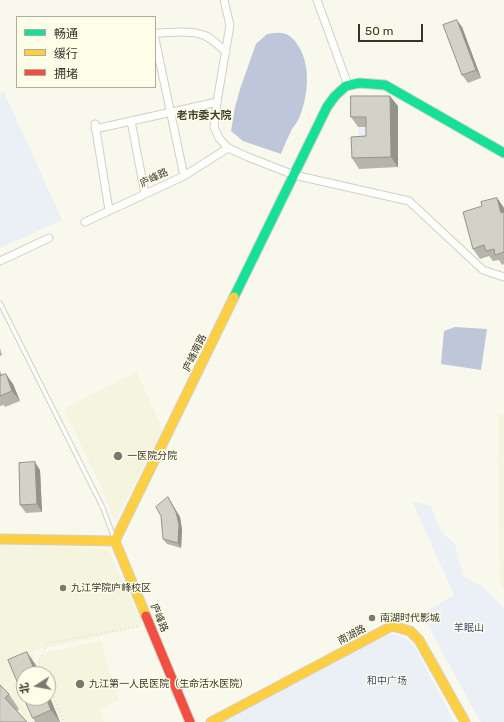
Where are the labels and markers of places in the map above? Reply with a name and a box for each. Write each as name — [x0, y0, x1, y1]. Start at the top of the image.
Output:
marker: 一医院分院 — [112, 450, 124, 462]
place label: 一医院分院 — [127, 450, 177, 462]
place label: 九江学院庐峰校区 — [71, 582, 151, 594]
marker: 九江学院庐峰校区 — [58, 583, 68, 593]
place label: 南湖时代影城 — [380, 612, 440, 624]
marker: 南湖时代影城 — [367, 613, 377, 623]
marker: 九江第一人民医院（生命活水医院） — [74, 678, 86, 690]
place label: 九江第一人民医院（生命活水医院） — [89, 678, 249, 690]

